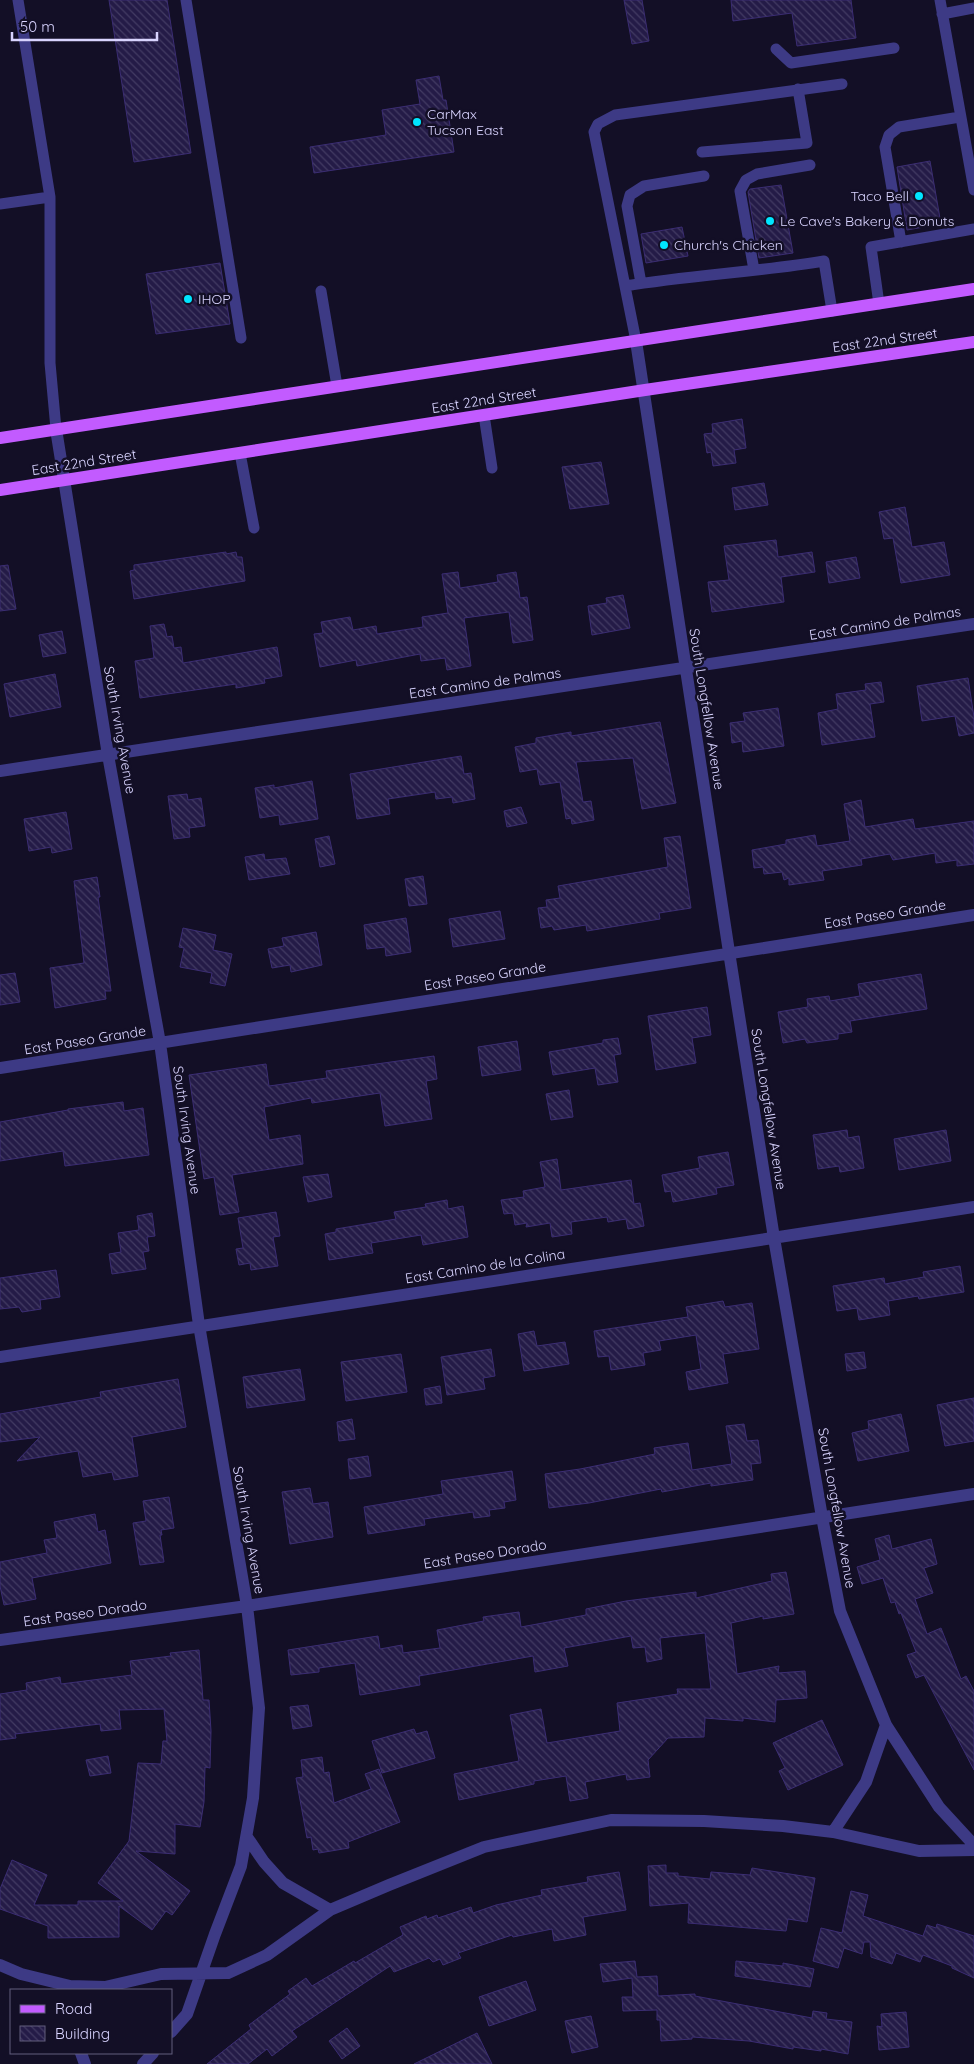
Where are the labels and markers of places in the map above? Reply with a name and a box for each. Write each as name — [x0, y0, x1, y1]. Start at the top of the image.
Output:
place label: CarMax Tucson East — [427, 105, 504, 139]
marker: CarMax Tucson East — [411, 116, 423, 128]
place label: Taco Bell — [850, 187, 909, 205]
marker: Taco Bell — [913, 190, 925, 202]
place label: Le Cave's Bakery & Donuts — [780, 212, 954, 230]
marker: Le Cave's Bakery & Donuts — [764, 215, 776, 227]
place label: Church's Chicken — [674, 236, 783, 254]
marker: Church's Chicken — [658, 239, 670, 251]
place label: IHOP — [198, 290, 231, 308]
marker: IHOP — [182, 293, 194, 305]

